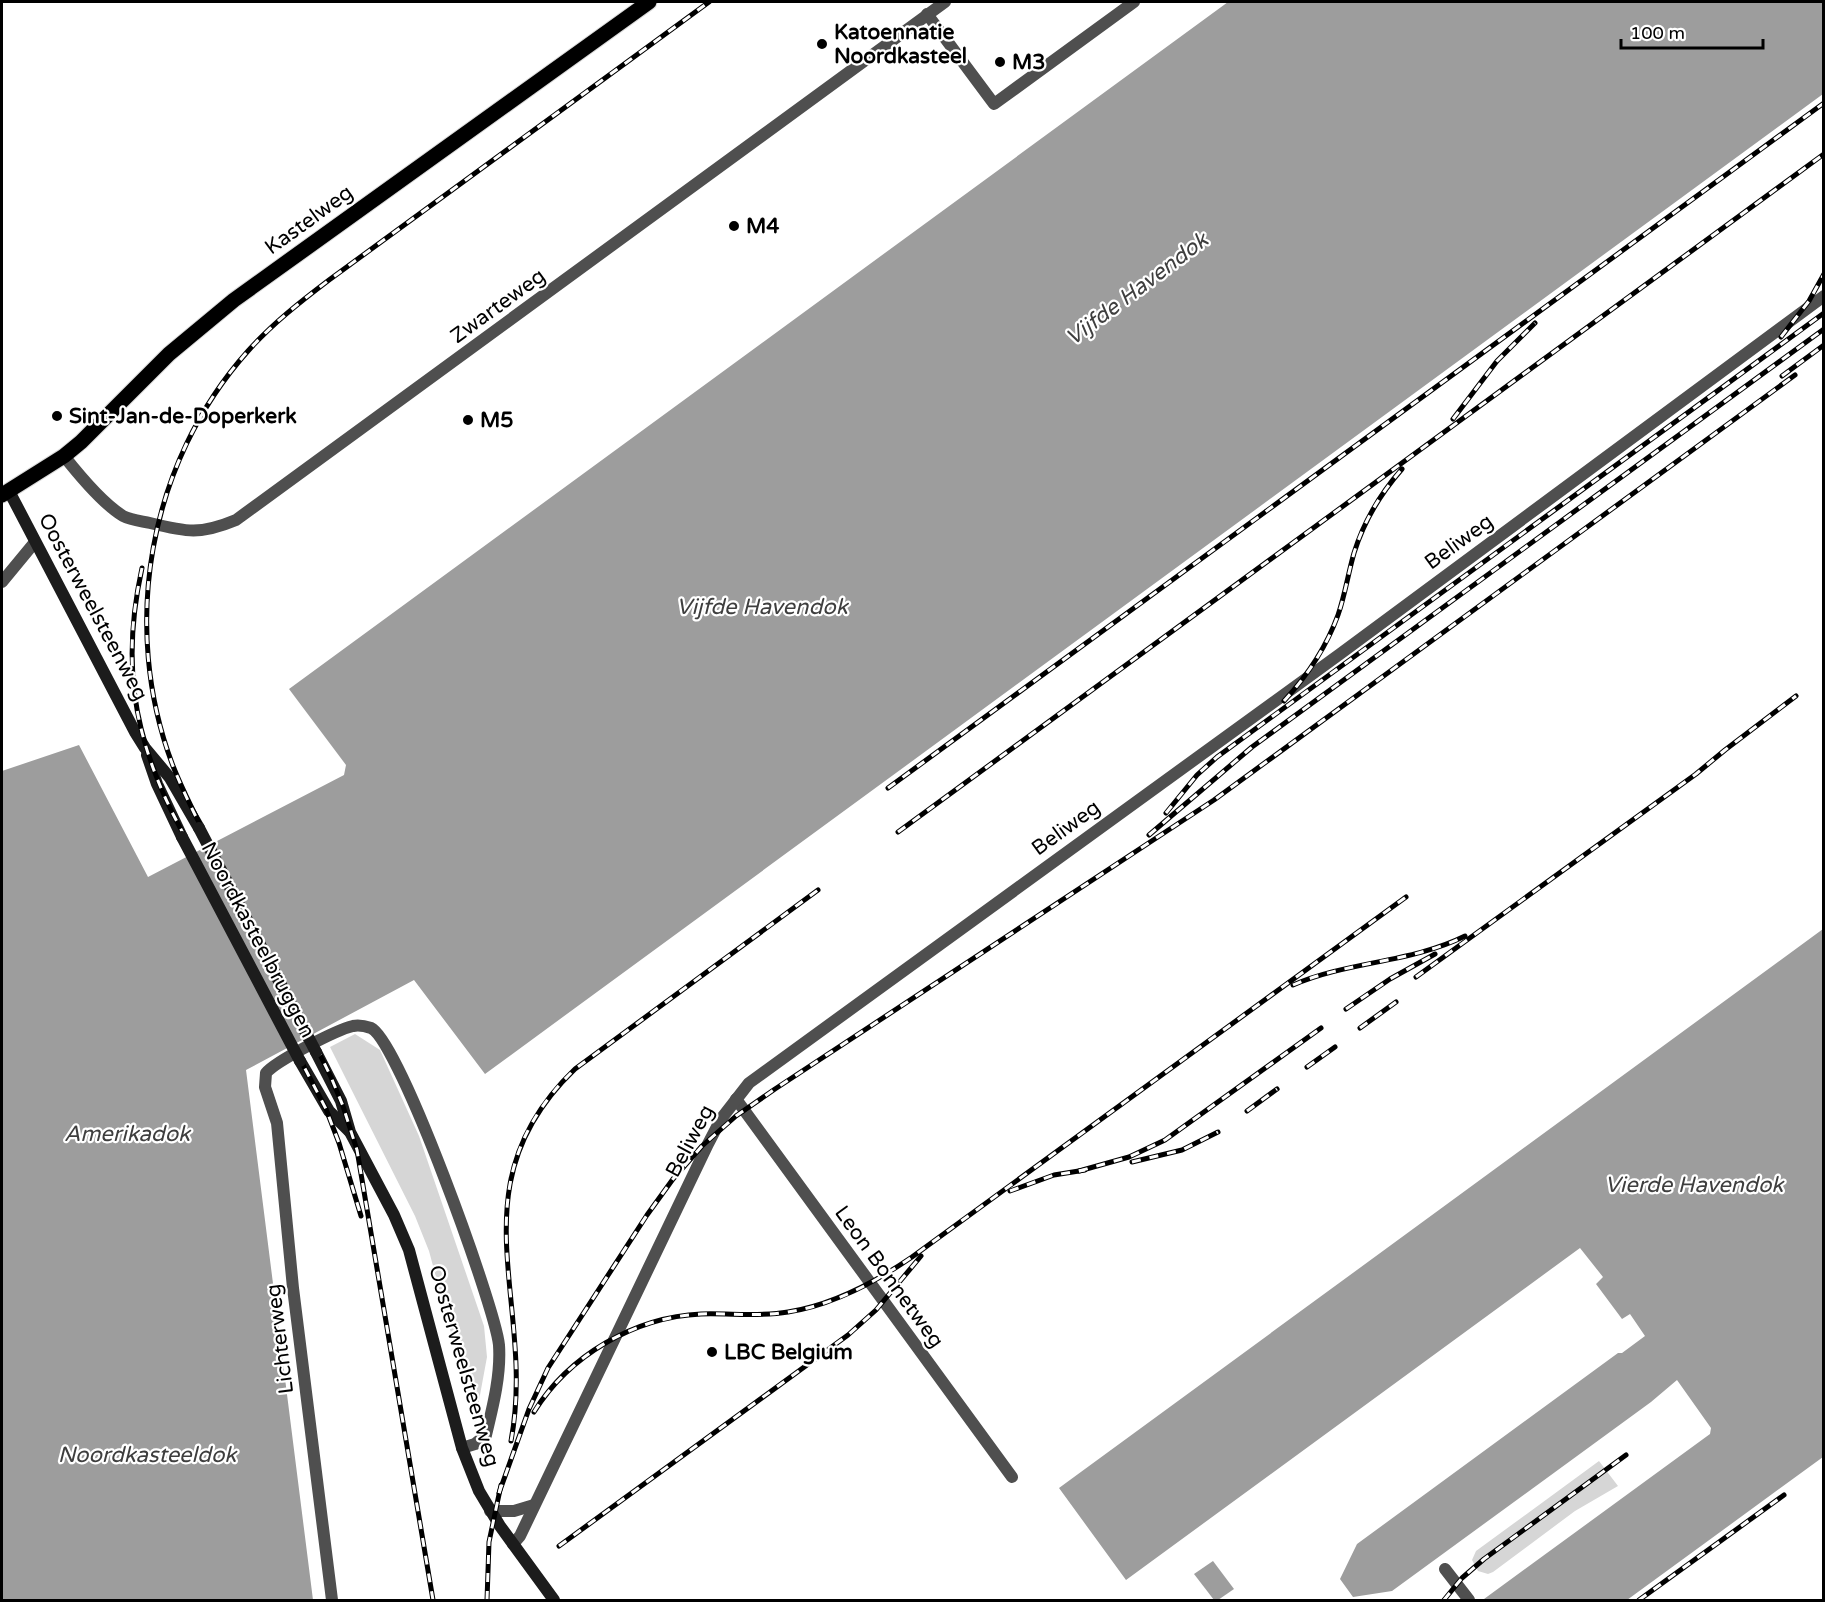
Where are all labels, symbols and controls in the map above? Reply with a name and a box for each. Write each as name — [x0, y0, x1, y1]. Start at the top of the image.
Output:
scale bar — [1621, 12, 1764, 50]
place label: Katoennatie Noordkasteel — [834, 20, 967, 69]
text: 100 m — [1630, 22, 1685, 44]
marker: Katoennatie Noordkasteel — [815, 37, 829, 51]
place label: M3 — [1012, 50, 1045, 75]
marker: M3 — [993, 55, 1007, 69]
street label: Kastelweg — [260, 180, 358, 260]
place label: M4 — [746, 214, 779, 239]
marker: M4 — [727, 219, 741, 233]
water label: Vijfde Havendok — [1061, 226, 1215, 351]
street label: Zwarteweg — [446, 263, 550, 349]
place label: Sint-Jan-de-Doperkerk — [69, 404, 297, 429]
place label: M5 — [480, 408, 513, 433]
marker: Sint-Jan-de-Doperkerk — [50, 409, 64, 423]
marker: M5 — [461, 413, 475, 427]
street label: Oosterweelsteenweg — [33, 509, 153, 705]
street label: Beliweg — [1420, 509, 1498, 575]
water label: Vijfde Havendok — [676, 594, 850, 620]
street label: Beliweg — [1027, 795, 1105, 861]
street label: Noordkasteelbruggen — [196, 838, 320, 1042]
street label: Beliweg — [661, 1101, 719, 1181]
water label: Amerikadok — [64, 1121, 192, 1147]
water label: Vierde Havendok — [1605, 1172, 1785, 1198]
street label: Leon Bonnetweg — [829, 1201, 949, 1353]
street label: Oosterweelsteenweg — [423, 1262, 505, 1470]
street label: Lichterweg — [261, 1283, 299, 1395]
place label: LBC Belgium — [724, 1340, 853, 1365]
marker: LBC Belgium — [705, 1345, 719, 1359]
water label: Noordkasteeldok — [58, 1442, 238, 1468]

